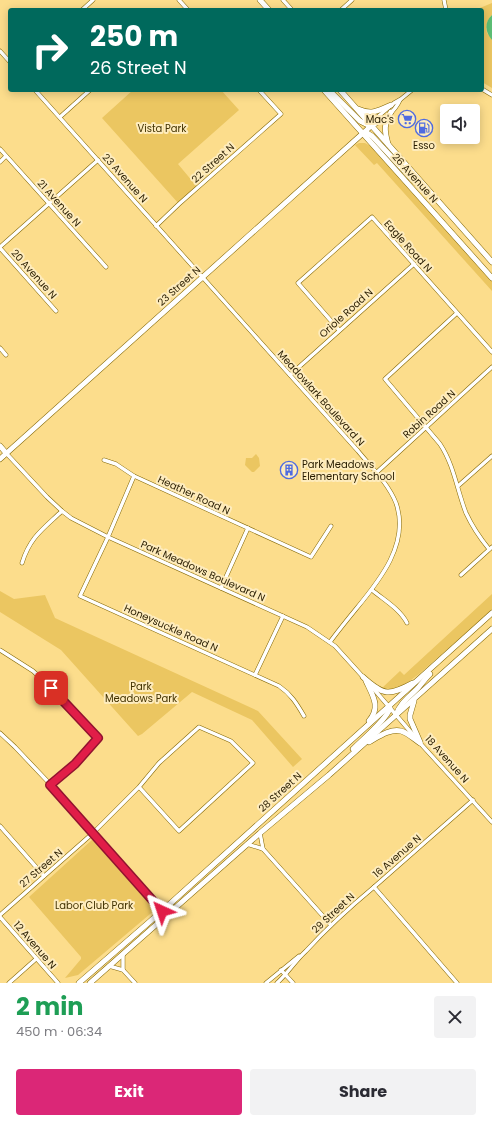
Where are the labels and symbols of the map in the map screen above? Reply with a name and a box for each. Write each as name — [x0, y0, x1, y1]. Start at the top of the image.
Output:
supermarket icon: Mac's — [397, 109, 417, 129]
place label: Mac's — [366, 112, 394, 127]
fuel station icon: Esso — [414, 118, 434, 138]
park label: Vista Park — [138, 121, 187, 136]
place label: Esso — [413, 138, 435, 153]
street label: 22 Street N — [188, 140, 238, 186]
street label: 23 Avenue N — [99, 150, 151, 206]
street label: 26 Avenue N — [389, 150, 441, 206]
street label: 21 Avenue N — [34, 176, 84, 230]
street label: Eagle Road N — [380, 217, 436, 275]
street label: 20 Avenue N — [8, 246, 60, 302]
street label: 23 Street N — [154, 263, 204, 309]
street label: Oriole Road N — [316, 285, 376, 341]
street label: Meadowlark Boulevard N — [274, 347, 368, 449]
street label: Robin Road N — [399, 386, 459, 442]
place label: Park Meadows Elementary School — [302, 457, 395, 484]
building icon: Park Meadows Elementary School — [279, 460, 299, 480]
street label: Heather Road N — [155, 472, 233, 518]
street label: Park Meadows Boulevard N — [138, 537, 268, 605]
street label: Honeysuckle Road N — [122, 601, 220, 655]
pin — [34, 671, 68, 705]
park label: Park Meadows Park — [105, 679, 178, 706]
street label: 18 Avenue N — [422, 732, 472, 786]
street label: 28 Street N — [255, 768, 305, 816]
street label: 16 Avenue N — [370, 831, 424, 881]
street label: 27 Street N — [16, 845, 66, 891]
street label: 29 Street N — [308, 889, 358, 937]
position arrow — [141, 890, 183, 932]
park label: Labor Club Park — [55, 898, 134, 913]
street label: 12 Avenue N — [10, 918, 60, 972]

